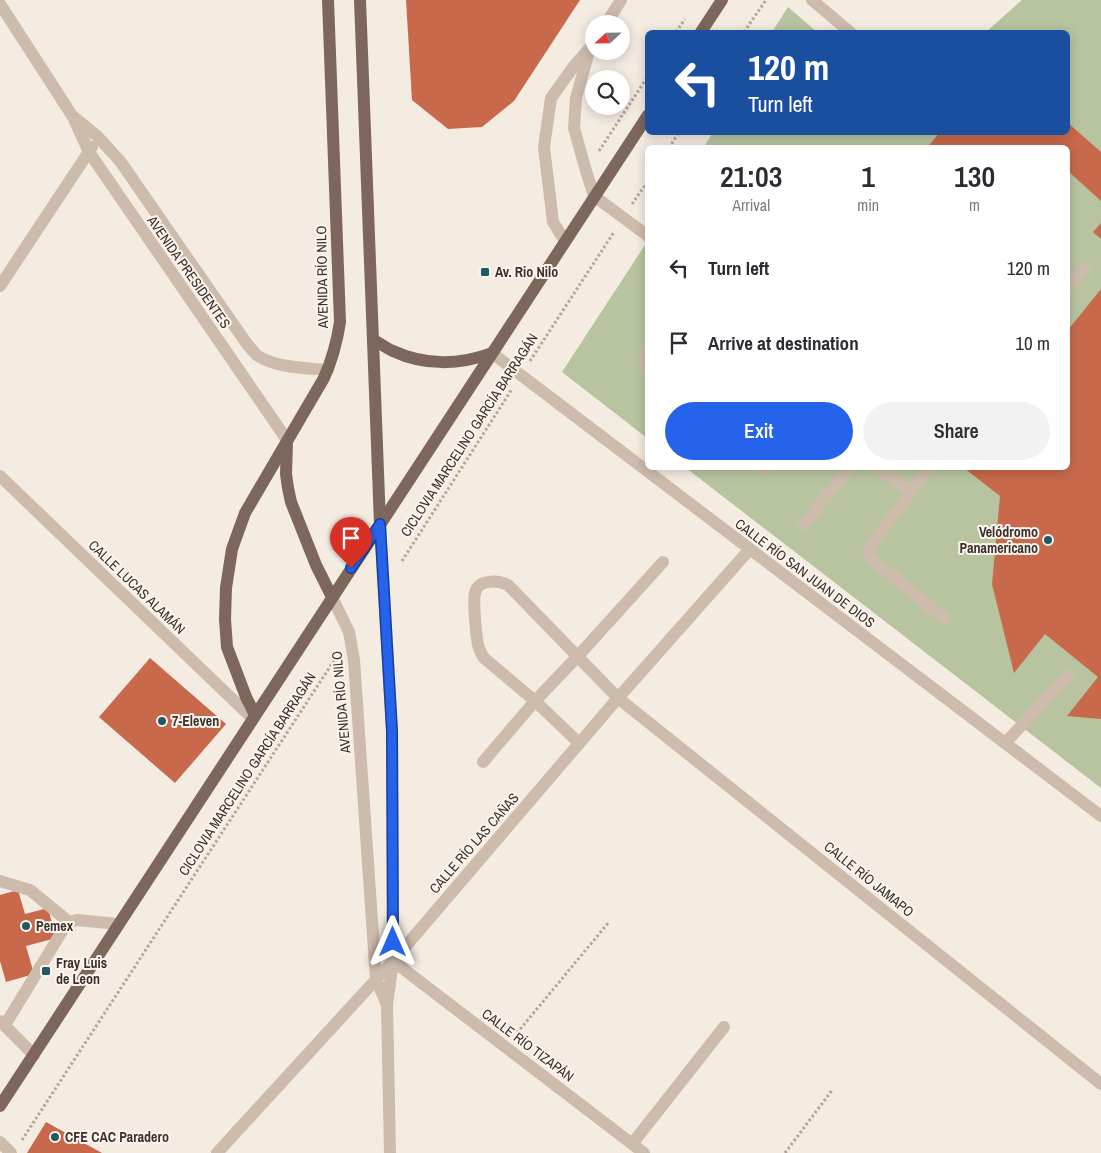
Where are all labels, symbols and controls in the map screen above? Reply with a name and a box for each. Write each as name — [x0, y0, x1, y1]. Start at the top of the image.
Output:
north arrow — [585, 15, 630, 60]
map controls — [585, 15, 630, 115]
text: 120 m — [748, 44, 829, 91]
icon: left — [665, 50, 730, 115]
button: search — [585, 70, 630, 115]
text: Turn left — [748, 89, 813, 119]
text: 21:03 — [720, 156, 782, 196]
text: 1 — [861, 156, 875, 196]
text: 130 — [954, 156, 995, 196]
text: Arrival — [732, 194, 770, 216]
text: min — [857, 194, 879, 216]
text: m — [969, 194, 980, 216]
street label: AVENIDA PRESIDENTES — [143, 211, 235, 332]
street label: AVENIDA RÍO NILO — [312, 226, 332, 329]
icon: left — [665, 254, 693, 282]
text: Turn left — [708, 255, 769, 281]
text: 120 m — [1007, 255, 1050, 281]
place label: Av. Rio Nilo — [495, 263, 558, 281]
marker: Av. Rio Nilo — [479, 266, 491, 278]
icon: arrive — [665, 329, 693, 357]
street label: CICLOVIA MARCELINO GARCÍA BARRAGÁN — [396, 330, 542, 540]
text: Arrive at destination — [708, 330, 859, 356]
text: 10 m — [1015, 330, 1050, 356]
button: Exit — [665, 402, 853, 460]
button: Share — [863, 402, 1050, 460]
street label: CALLE RÍO SAN JUAN DE DIOS — [732, 515, 879, 632]
pin — [330, 517, 372, 568]
place label: Velódromo Panamericano — [960, 523, 1038, 557]
icon: arrive — [337, 524, 365, 552]
marker: Velódromo Panamericano — [1042, 534, 1054, 546]
street label: CALLE LUCAS ALAMÁN — [85, 536, 189, 638]
street label: AVENIDA RÍO NILO — [328, 650, 355, 755]
street label: CICLOVIA MARCELINO GARCÍA BARRAGÁN — [174, 669, 320, 879]
place label: 7-Eleven — [172, 712, 219, 730]
marker: 7-Eleven — [156, 715, 168, 727]
street label: CALLE RÍO LAS CAÑAS — [425, 789, 523, 897]
street label: CALLE RÍO JAMAPO — [820, 837, 918, 921]
position arrow — [366, 915, 418, 967]
place label: Pemex — [36, 917, 74, 935]
marker: Pemex — [20, 920, 32, 932]
place label: Fray Luis de Leon — [56, 954, 107, 988]
marker: Fray Luis de Leon — [40, 965, 52, 977]
street label: CALLE RÍO TIZAPÁN — [478, 1005, 578, 1085]
place label: CFE CAC Paradero — [65, 1128, 169, 1146]
marker: CFE CAC Paradero — [49, 1131, 61, 1143]

